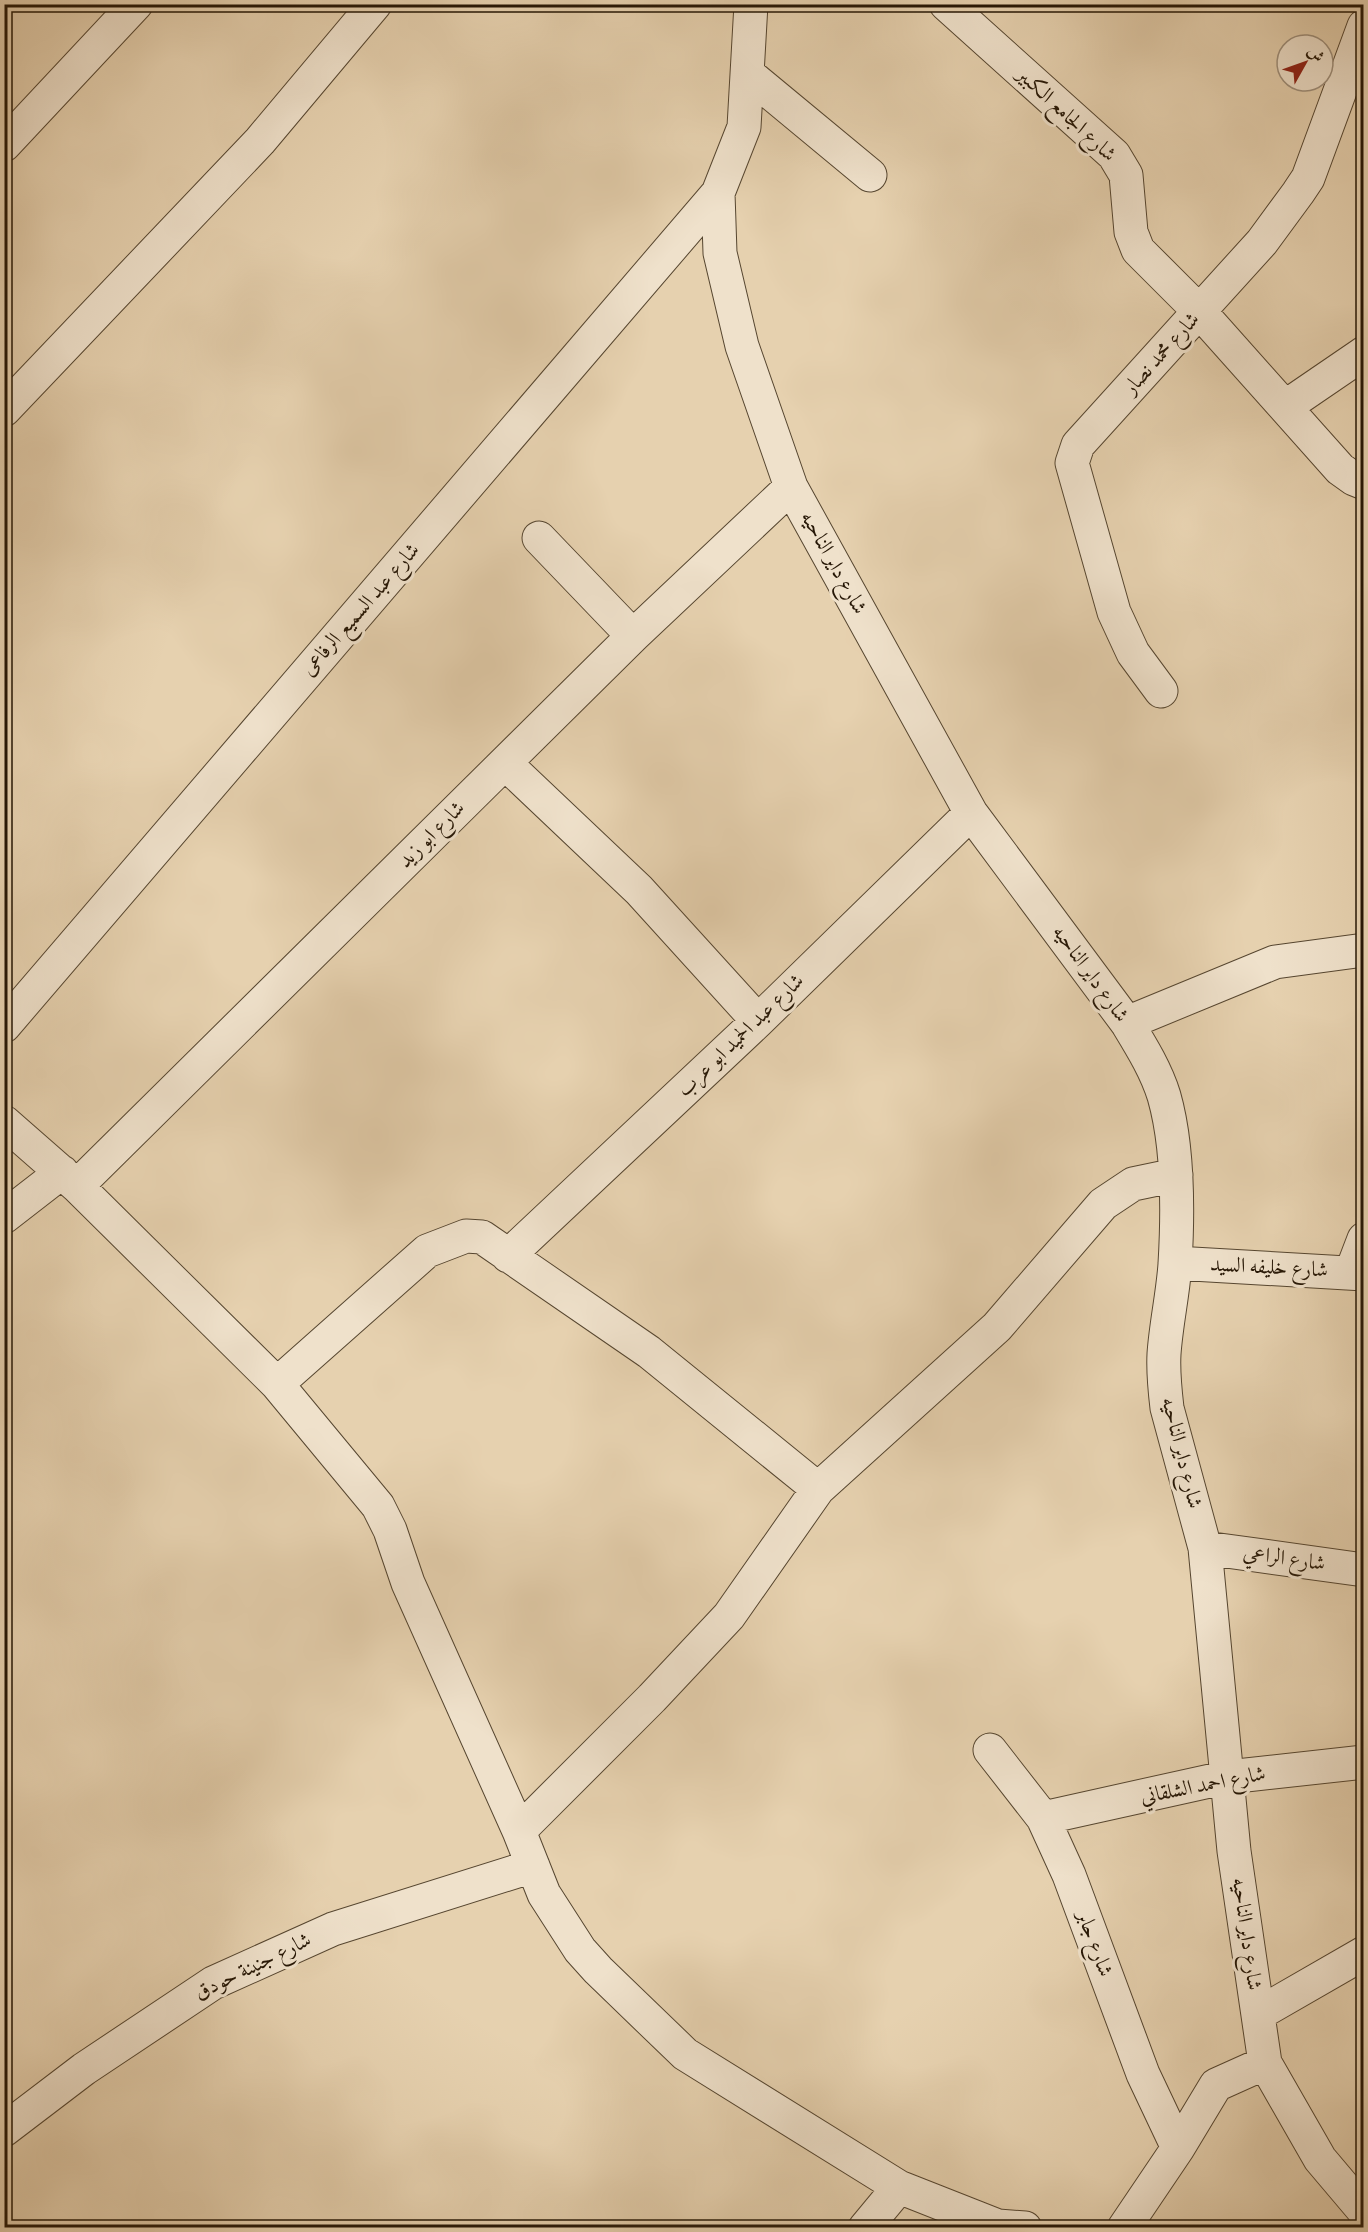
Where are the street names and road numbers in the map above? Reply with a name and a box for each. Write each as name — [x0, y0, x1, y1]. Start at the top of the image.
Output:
street label: شارع الجامع الكبير — [1006, 60, 1122, 171]
street label: شارع محمد نصار — [1116, 306, 1209, 405]
street label: شارع داير الناحيه — [791, 506, 873, 621]
street label: شارع عبد السميع الرفاعى — [295, 537, 429, 685]
street label: شارع ابو زيد — [392, 795, 474, 877]
street label: شارع داير الناحيه — [1043, 919, 1135, 1030]
street label: شارع عبد الحميد ابو عرب — [671, 968, 812, 1106]
street label: شارع خليفه السيد — [1209, 1250, 1329, 1288]
street label: شارع داير الناحيه — [1151, 1394, 1209, 1512]
street label: شارع الراعي — [1241, 1539, 1327, 1581]
street label: شارع احمد الشلقاني — [1138, 1760, 1269, 1814]
street label: شارع داير الناحيه — [1222, 1876, 1268, 1993]
street label: شارع جابر — [1066, 1905, 1119, 1982]
street label: شارع جنينة حودق — [190, 1926, 317, 2010]

